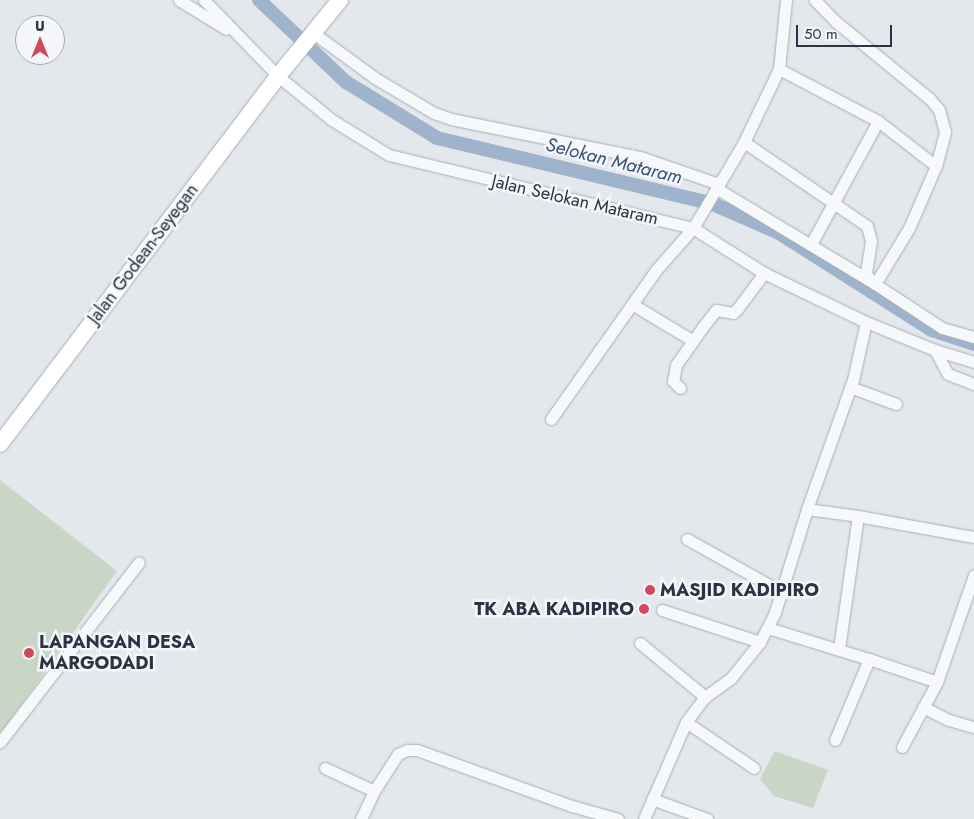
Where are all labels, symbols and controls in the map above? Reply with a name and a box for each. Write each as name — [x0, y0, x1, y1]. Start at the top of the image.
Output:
north arrow — [15, 15, 65, 65]
scale bar — [799, 15, 895, 47]
text: U — [35, 16, 45, 36]
text: 50 m — [804, 23, 838, 45]
water label: Selokan Mataram — [544, 133, 684, 189]
street label: Jalan Selokan Mataram — [490, 170, 660, 230]
street label: Jalan Godean-Seyegan — [83, 180, 203, 328]
place label: MASJID KADIPIRO — [660, 579, 819, 601]
marker: MASJID KADIPIRO — [644, 584, 656, 596]
place label: TK ABA KADIPIRO — [474, 598, 634, 620]
marker: TK ABA KADIPIRO — [638, 603, 650, 615]
place label: LAPANGAN DESA MARGODADI — [39, 632, 195, 674]
marker: LAPANGAN DESA MARGODADI — [23, 647, 35, 659]

